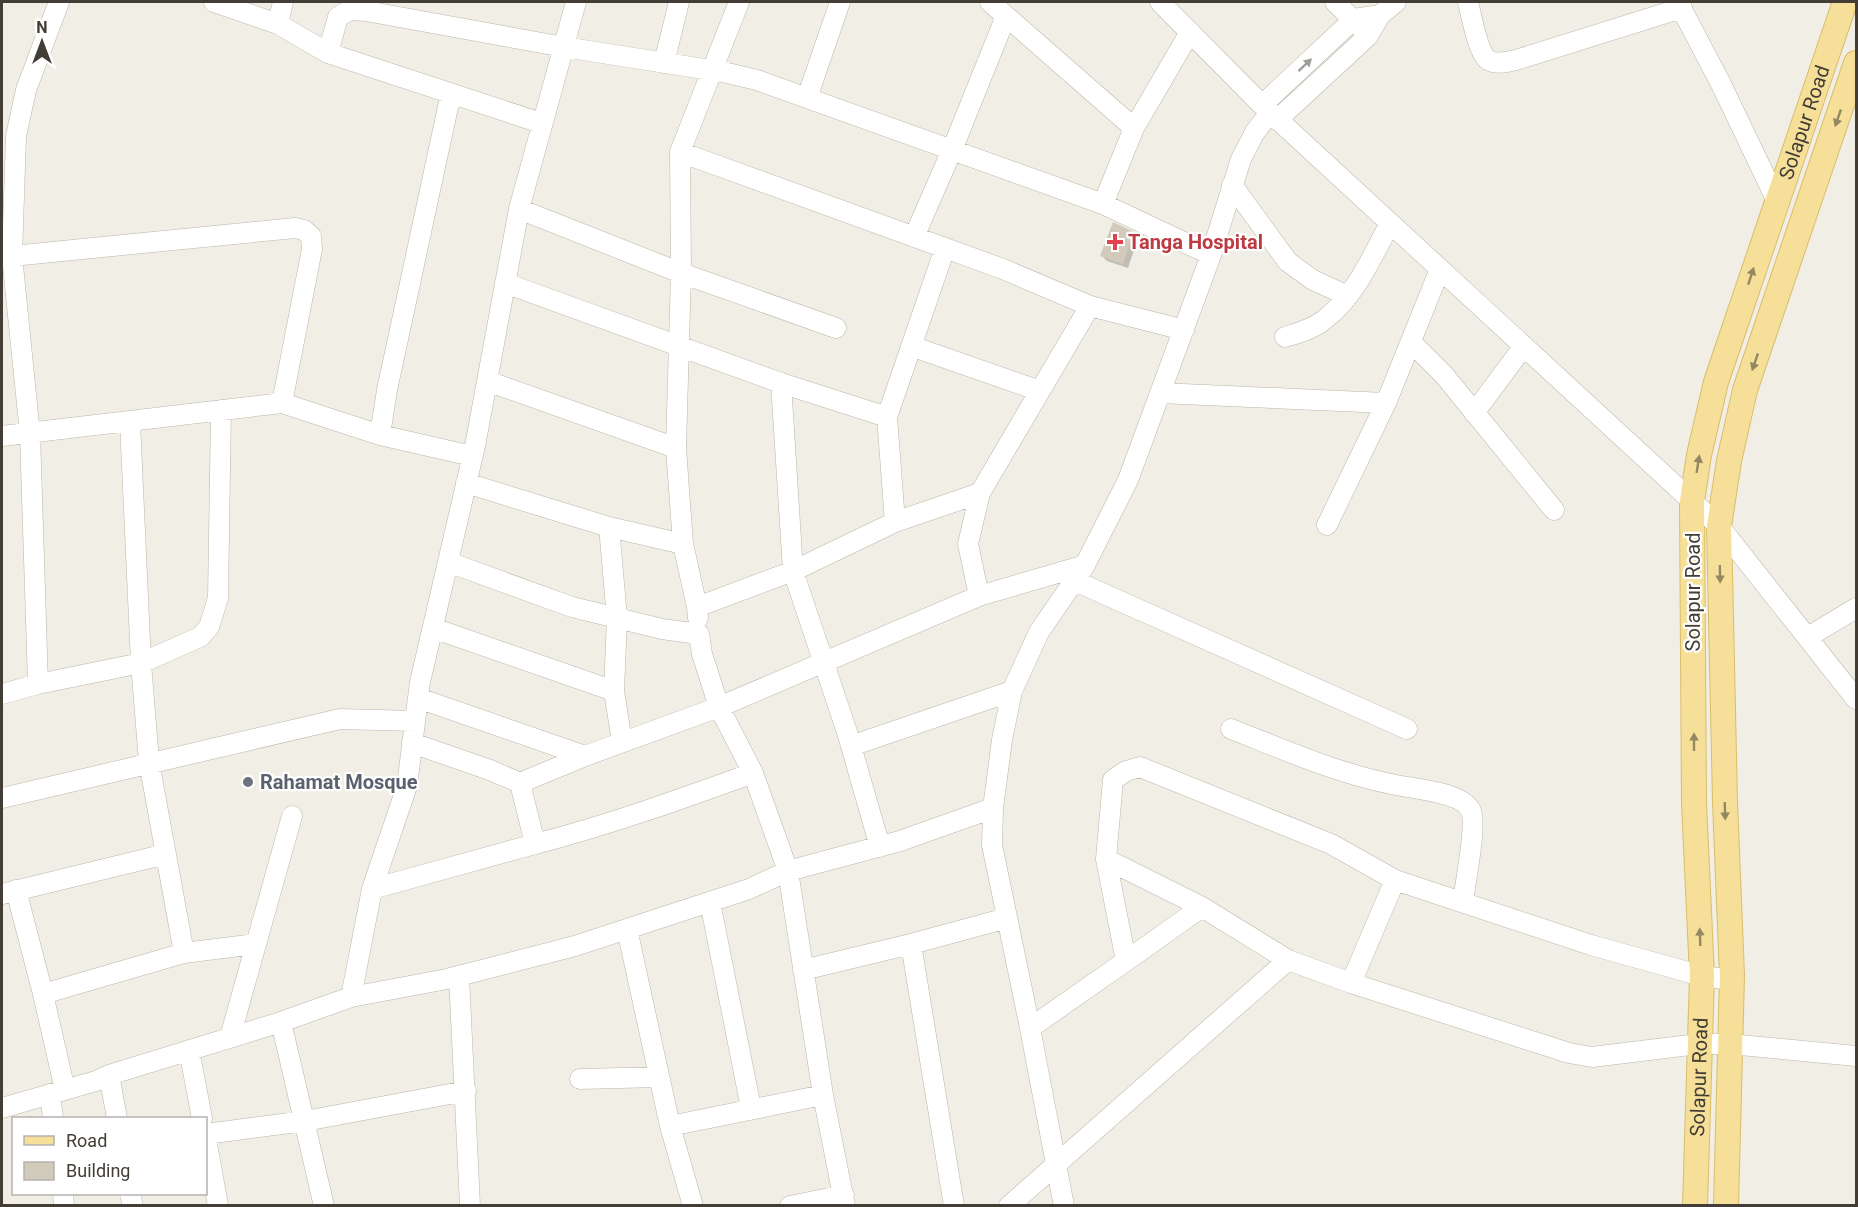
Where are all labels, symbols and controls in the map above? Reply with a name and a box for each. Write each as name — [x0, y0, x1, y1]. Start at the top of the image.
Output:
north arrow — [12, 12, 72, 72]
text: N — [36, 18, 48, 37]
one-way arrow — [1297, 59, 1311, 73]
street label: Solapur Road — [1774, 62, 1835, 183]
one-way arrow — [1832, 109, 1842, 127]
place label: Tanga Hospital — [1128, 230, 1263, 254]
marker: Tanga Hospital — [1106, 233, 1124, 251]
one-way arrow — [1746, 267, 1756, 285]
one-way arrow — [1749, 353, 1759, 371]
one-way arrow — [1693, 454, 1702, 473]
street label: Solapur Road — [1681, 533, 1705, 651]
one-way arrow — [1715, 565, 1725, 584]
one-way arrow — [1689, 733, 1699, 752]
place label: Rahamat Mosque — [260, 770, 418, 794]
marker: Rahamat Mosque — [241, 775, 255, 789]
one-way arrow — [1720, 802, 1730, 821]
one-way arrow — [1695, 928, 1704, 947]
street label: Solapur Road — [1685, 1017, 1713, 1137]
legend — [12, 1117, 207, 1195]
text: Road — [66, 1130, 107, 1151]
text: Building — [66, 1160, 130, 1181]

